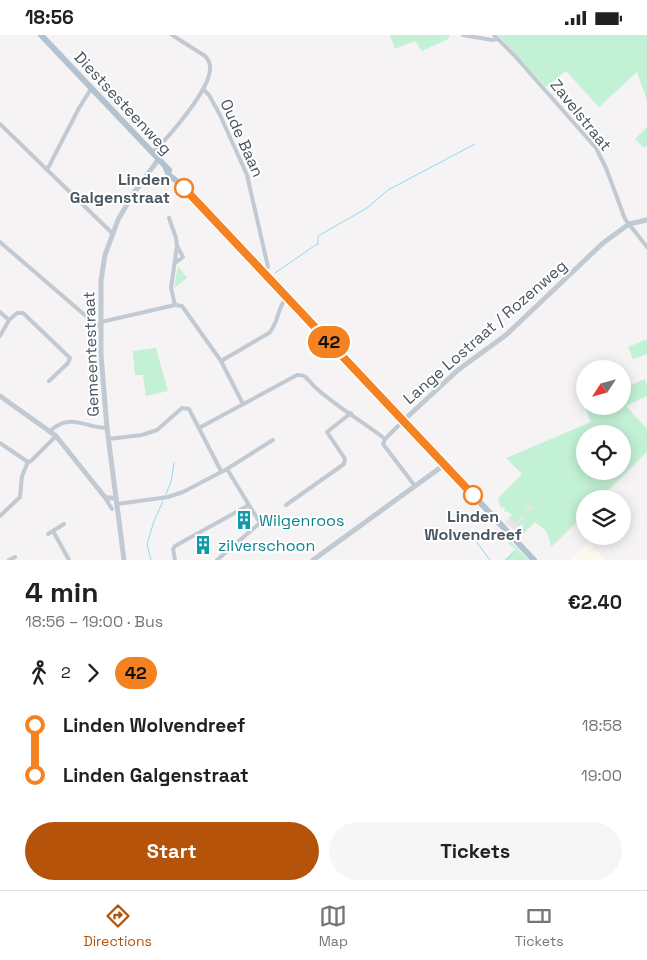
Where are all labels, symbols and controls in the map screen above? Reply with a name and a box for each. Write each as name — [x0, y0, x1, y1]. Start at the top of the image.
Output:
text: 18:56 — [25, 5, 74, 30]
street label: Diestsesteenweg — [70, 47, 176, 159]
street label: Zavelstraat — [546, 75, 616, 155]
street label: Oude Baan — [215, 96, 269, 180]
place label: Linden Galgenstraat — [70, 169, 170, 208]
marker: Linden Galgenstraat — [174, 178, 194, 198]
street label: Lange Lostraat / Rozenweg — [399, 255, 571, 409]
street label: Gemeentestraat — [78, 291, 104, 417]
line badge: 42 — [306, 326, 352, 358]
text: 42 — [318, 330, 340, 353]
north arrow — [576, 360, 631, 415]
map controls — [576, 360, 631, 545]
button: locate — [576, 425, 631, 480]
marker: Linden Wolvendreef — [463, 485, 483, 505]
button: layers — [576, 490, 631, 545]
place label: Linden Wolvendreef — [424, 506, 522, 545]
building icon: Wilgenroos — [233, 509, 255, 531]
place label: Wilgenroos — [259, 510, 344, 531]
building icon: zilverschoon — [192, 534, 214, 556]
place label: zilverschoon — [218, 535, 315, 556]
text: 4 min — [25, 574, 99, 610]
text: €2.40 — [568, 590, 622, 615]
text: 18:56 – 19:00 · Bus — [25, 611, 163, 632]
icon: walk — [25, 659, 53, 687]
icon: forward — [79, 659, 107, 687]
text: 42 — [125, 661, 147, 684]
text: 2 — [61, 662, 71, 683]
text: Linden Wolvendreef — [63, 713, 245, 738]
text: 18:58 — [582, 715, 622, 736]
text: Linden Galgenstraat — [63, 763, 249, 788]
text: 19:00 — [581, 765, 622, 786]
button: Start — [25, 822, 319, 880]
button: Tickets — [329, 822, 622, 880]
tab: Directions — [83, 902, 152, 950]
tab: Map — [319, 902, 348, 950]
tab: Tickets — [515, 902, 564, 950]

